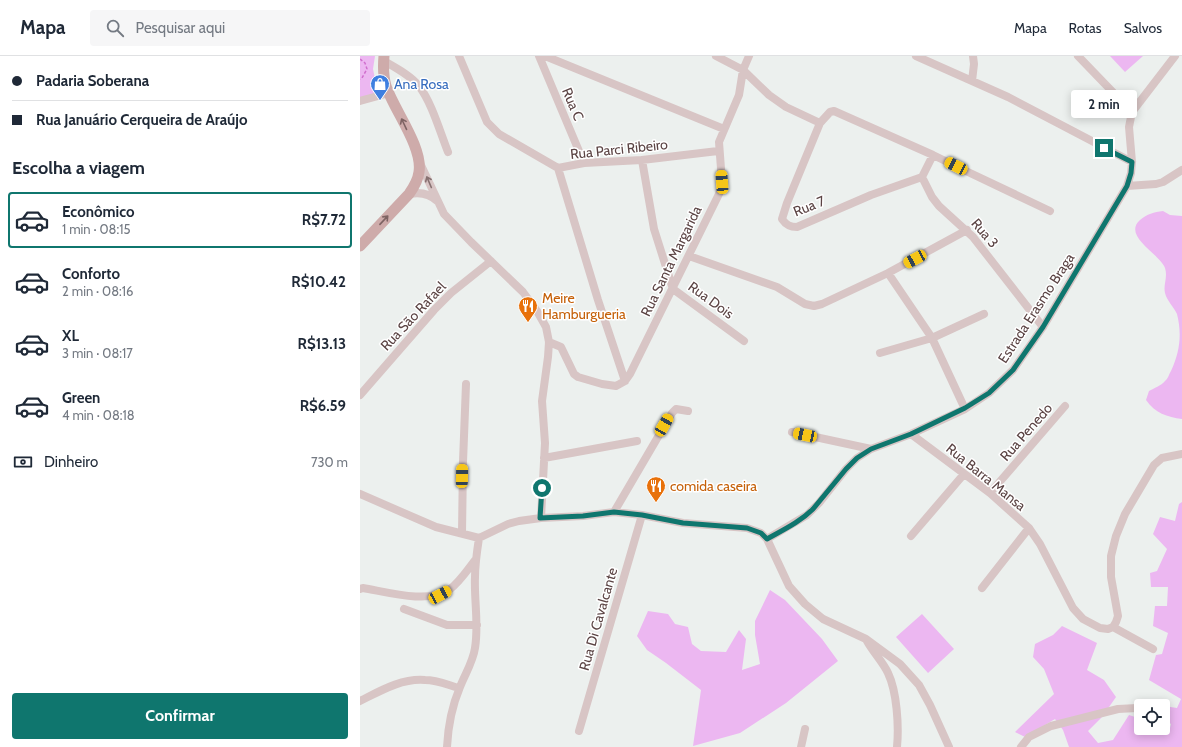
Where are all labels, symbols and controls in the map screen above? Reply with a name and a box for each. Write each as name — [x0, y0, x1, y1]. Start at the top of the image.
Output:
search box — [90, 10, 370, 46]
text: Mapa — [20, 16, 66, 39]
icon: search — [104, 17, 126, 39]
text: Pesquisar aqui — [136, 19, 225, 37]
text: Mapa — [1014, 19, 1047, 37]
text: Rotas — [1069, 19, 1102, 37]
text: Salvos — [1124, 19, 1162, 37]
text: Padaria Soberana — [36, 72, 149, 90]
shop icon: Ana Rosa — [369, 73, 391, 101]
place label: Ana Rosa — [394, 75, 449, 93]
street label: Rua C — [558, 85, 588, 124]
callout: 2 min — [1071, 90, 1137, 118]
text: 2 min — [1088, 96, 1120, 112]
text: Rua Januário Cerqueira de Araújo — [36, 111, 247, 129]
one-way arrow — [400, 119, 407, 131]
street label: Rua Parci Ribeiro — [569, 135, 669, 163]
route end — [1095, 139, 1113, 157]
car — [943, 155, 969, 177]
text: Escolha a viagem — [12, 157, 145, 179]
car — [715, 170, 729, 194]
one-way arrow — [425, 176, 433, 188]
street label: Rua 7 — [791, 192, 827, 220]
icon: car — [14, 202, 50, 238]
text: Econômico — [62, 203, 134, 221]
street label: Rua Santa Margarida — [636, 203, 706, 319]
text: R$7.72 — [302, 211, 346, 229]
one-way arrow — [380, 215, 389, 225]
street label: Rua 3 — [967, 215, 1003, 251]
text: 1 min · 08:15 — [62, 221, 130, 237]
car — [902, 248, 928, 270]
street label: Estrada Erasmo Braga — [994, 249, 1078, 366]
icon: car — [14, 264, 50, 300]
text: Conforto — [62, 265, 120, 283]
text: R$10.42 — [291, 273, 346, 291]
street label: Rua São Rafael — [376, 277, 450, 354]
street label: Rua Dois — [685, 277, 738, 323]
text: 2 min · 08:16 — [62, 283, 133, 299]
place label: Meire Hamburgueria — [542, 289, 626, 323]
restaurant icon: Meire Hamburgueria — [517, 295, 539, 323]
icon: car — [14, 326, 50, 362]
text: XL — [62, 327, 79, 345]
text: R$13.13 — [298, 335, 346, 353]
text: 3 min · 08:17 — [62, 345, 133, 361]
icon: car — [14, 388, 50, 424]
text: Green — [62, 389, 100, 407]
text: R$6.59 — [300, 397, 346, 415]
street label: Rua Penedo — [996, 399, 1056, 465]
text: 4 min · 08:18 — [62, 407, 135, 423]
car — [653, 412, 675, 438]
car — [792, 427, 818, 443]
street label: Rua Barra Mansa — [942, 439, 1030, 515]
icon: cash — [12, 451, 34, 473]
text: Dinheiro — [44, 453, 98, 471]
text: 730 m — [311, 454, 348, 470]
car — [456, 464, 468, 488]
restaurant icon: comida caseira — [645, 475, 667, 503]
place label: comida caseira — [670, 477, 757, 495]
route start — [533, 479, 551, 497]
street label: Rua Di Cavalcante — [575, 565, 621, 673]
car — [427, 584, 453, 606]
button: Confirmar — [12, 693, 348, 739]
map controls — [1134, 699, 1170, 735]
button: locate — [1134, 699, 1170, 735]

